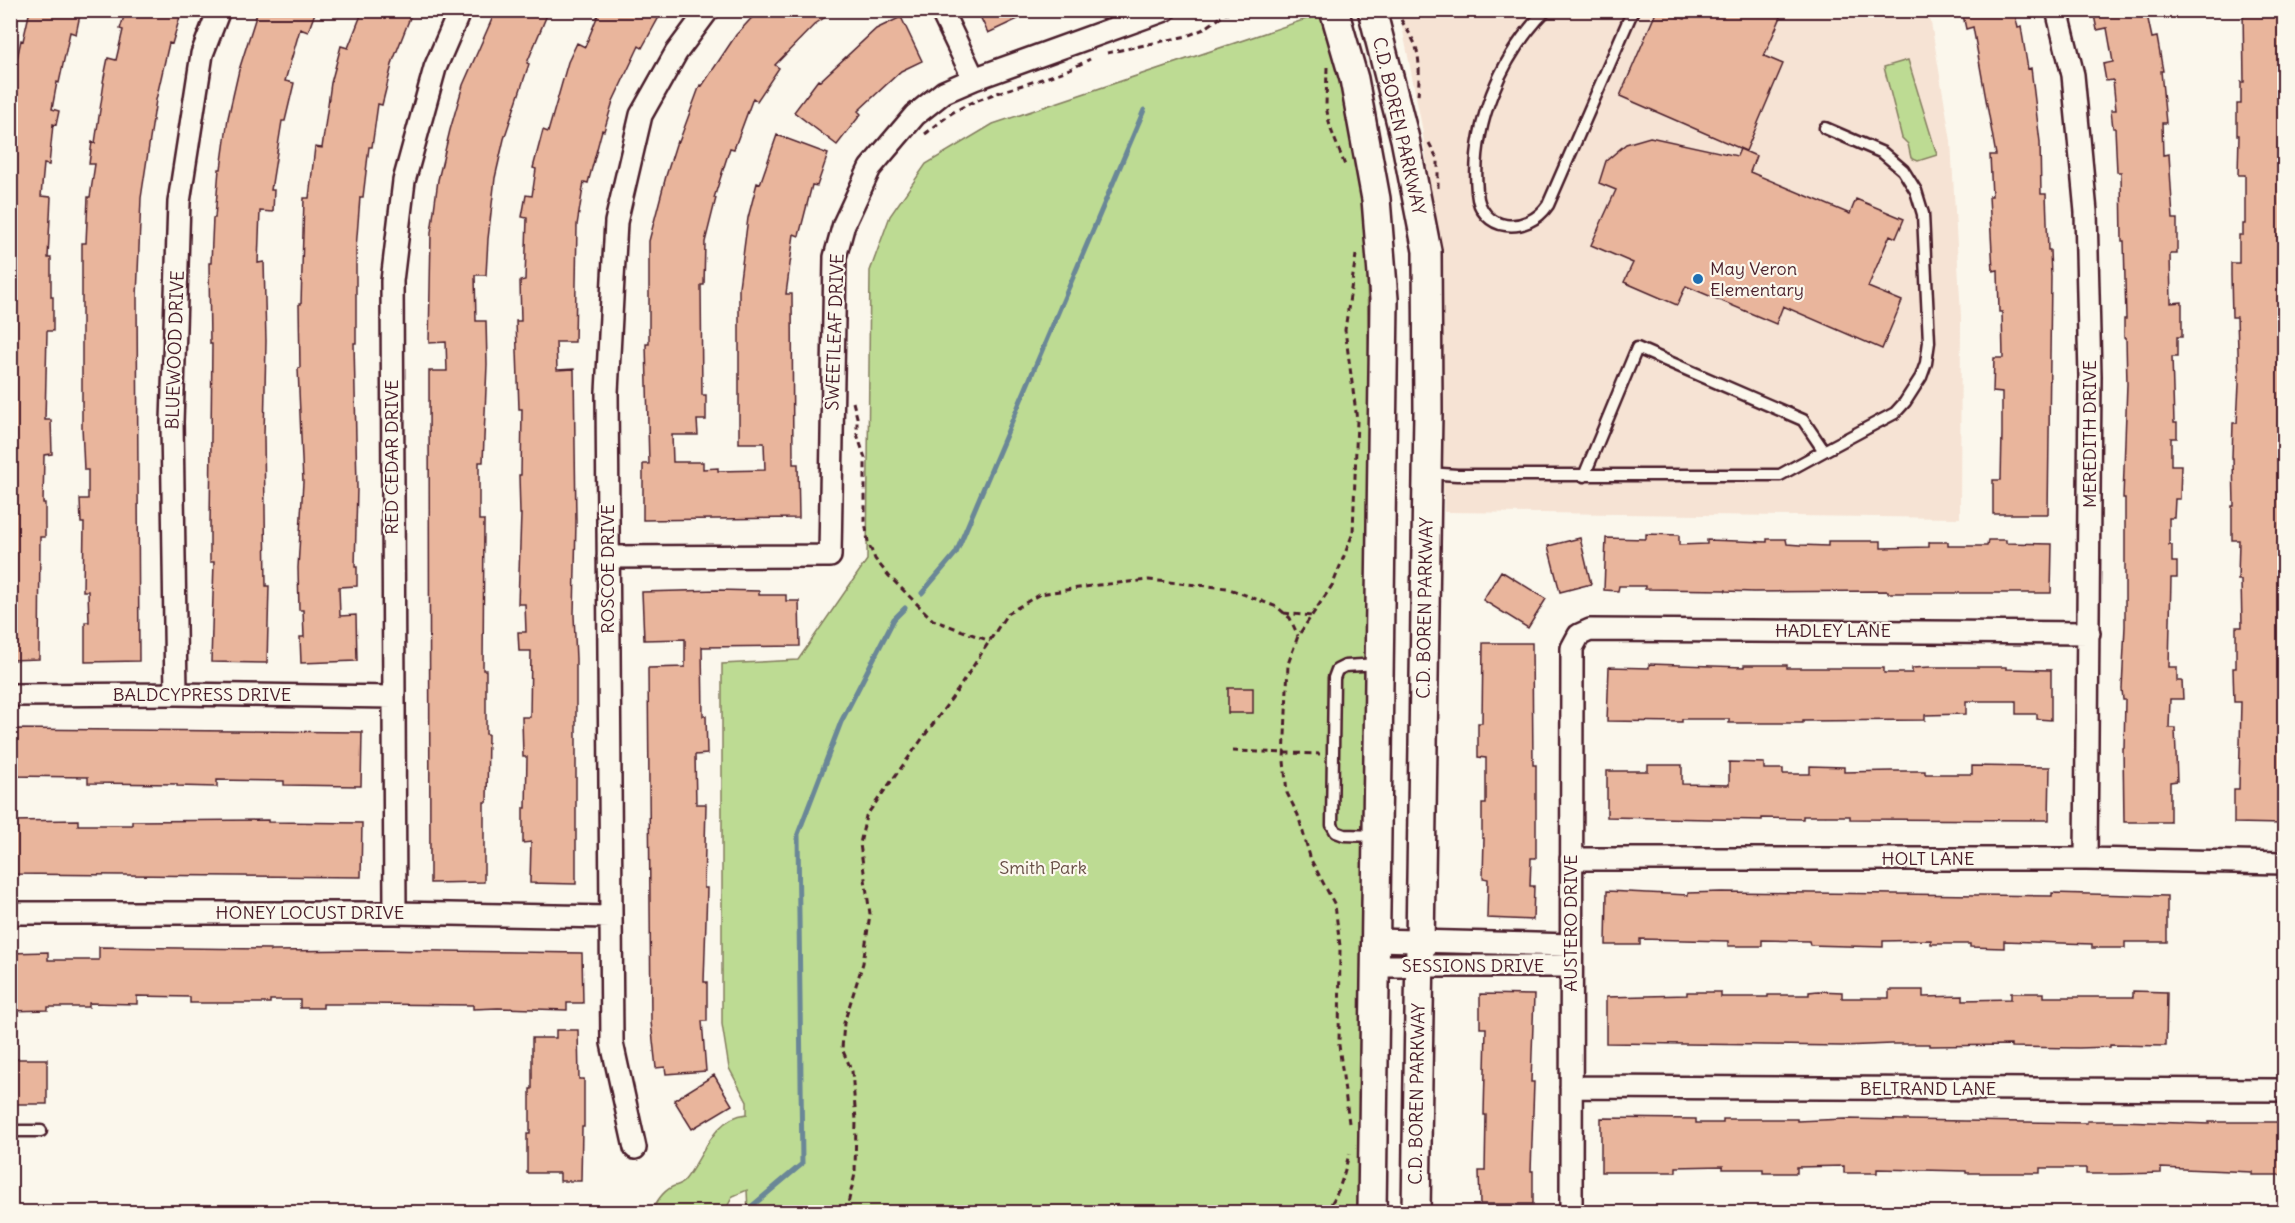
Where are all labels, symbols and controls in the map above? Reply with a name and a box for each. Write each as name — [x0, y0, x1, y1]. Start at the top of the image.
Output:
street label: C.D. BOREN PARKWAY — [1368, 35, 1431, 217]
street label: SWEETLEAF DRIVE — [820, 253, 849, 411]
place label: May Veron Elementary — [1710, 257, 1804, 301]
street label: BLUEWOOD DRIVE — [160, 270, 189, 430]
marker: May Veron Elementary — [1691, 272, 1705, 286]
street label: MEREDITH DRIVE — [2078, 360, 2101, 508]
street label: RED CEDAR DRIVE — [380, 379, 403, 535]
street label: ROSCOE DRIVE — [596, 504, 619, 634]
street label: C.D. BOREN PARKWAY — [1411, 517, 1438, 699]
street label: HADLEY LANE — [1775, 619, 1891, 642]
street label: BALDCYPRESS DRIVE — [113, 683, 291, 706]
street label: HOLT LANE — [1882, 847, 1975, 870]
street label: AUSTERO DRIVE — [1559, 854, 1582, 992]
park label: Smith Park — [999, 856, 1087, 879]
street label: HONEY LOCUST DRIVE — [216, 901, 404, 924]
street label: SESSIONS DRIVE — [1402, 954, 1544, 977]
street label: C.D. BOREN PARKWAY — [1403, 1003, 1430, 1185]
street label: BELTRAND LANE — [1860, 1077, 1996, 1100]

